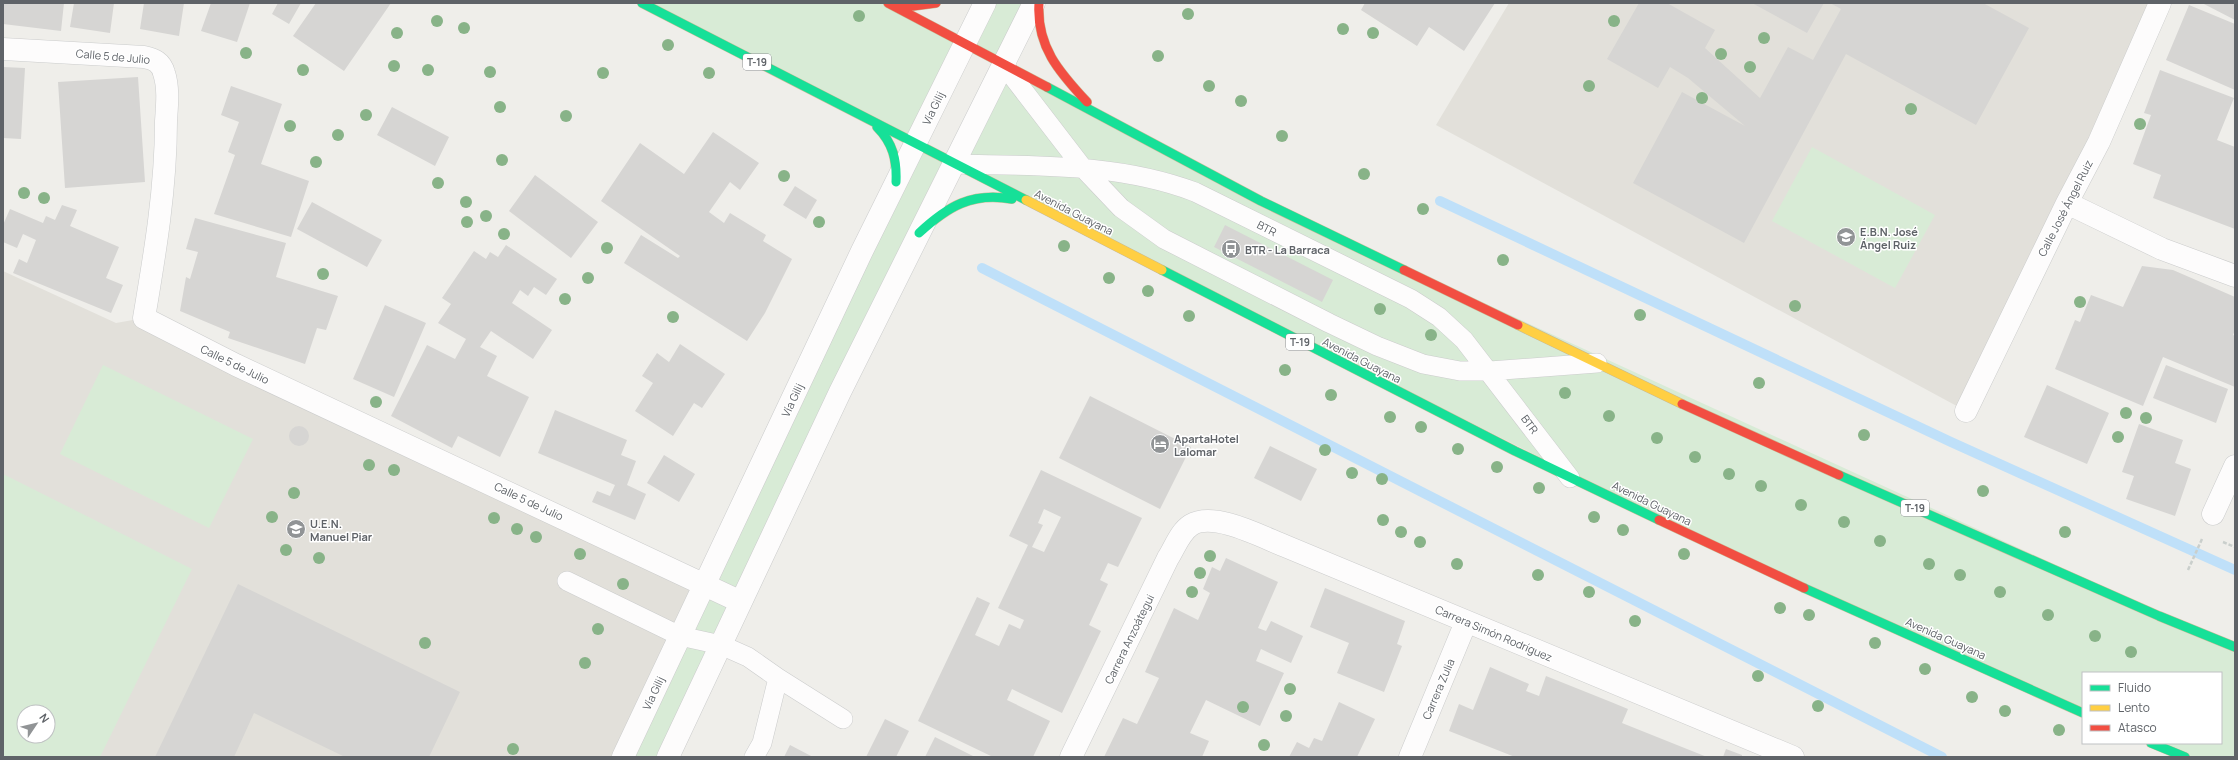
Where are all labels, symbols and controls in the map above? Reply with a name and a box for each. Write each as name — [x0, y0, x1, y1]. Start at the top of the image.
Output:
street label: Calle 5 de Julio — [75, 45, 151, 67]
road number: T-19 — [743, 54, 771, 70]
street label: Vía Gilij — [918, 89, 948, 127]
street label: Calle José Ángel Ruiz — [2034, 157, 2096, 259]
street label: Avenida Guayana — [1032, 186, 1116, 238]
street label: BTR — [1255, 217, 1279, 239]
place label: E.B.N. José Ángel Ruiz — [1860, 224, 1918, 252]
school or university icon: E.B.N. José Ángel Ruiz — [1835, 226, 1857, 248]
bus stop icon: BTR - La Barraca — [1220, 238, 1242, 260]
place label: BTR - La Barraca — [1245, 242, 1330, 257]
road number: T-19 — [1286, 334, 1314, 350]
street label: Avenida Guayana — [1320, 334, 1404, 386]
street label: Calle 5 de Julio — [198, 341, 272, 387]
street label: Vía Gilij — [778, 381, 806, 419]
street label: BTR — [1518, 411, 1542, 437]
place label: ApartaHotel Lalomar — [1174, 431, 1239, 459]
hotel icon: ApartaHotel Lalomar — [1149, 433, 1171, 455]
street label: Avenida Guayana — [1610, 477, 1694, 529]
street label: Calle 5 de Julio — [492, 478, 566, 524]
road number: T-19 — [1901, 500, 1929, 516]
place label: U.E.N. Manuel Piar — [310, 516, 373, 544]
school or university icon: U.E.N. Manuel Piar — [285, 518, 307, 540]
street label: Carrera Anzoátegui — [1101, 592, 1157, 686]
street label: Carrera Simón Rodríguez — [1433, 601, 1555, 665]
street label: Avenida Guayana — [1903, 614, 1989, 662]
street label: Carrera Zulia — [1418, 656, 1458, 722]
legend — [2082, 672, 2222, 744]
street label: Vía Gilij — [639, 674, 667, 712]
text: Fluido — [2118, 679, 2151, 696]
text: Lento — [2118, 699, 2150, 716]
north arrow — [16, 704, 56, 744]
text: N — [36, 710, 53, 726]
text: Atasco — [2118, 719, 2157, 736]

